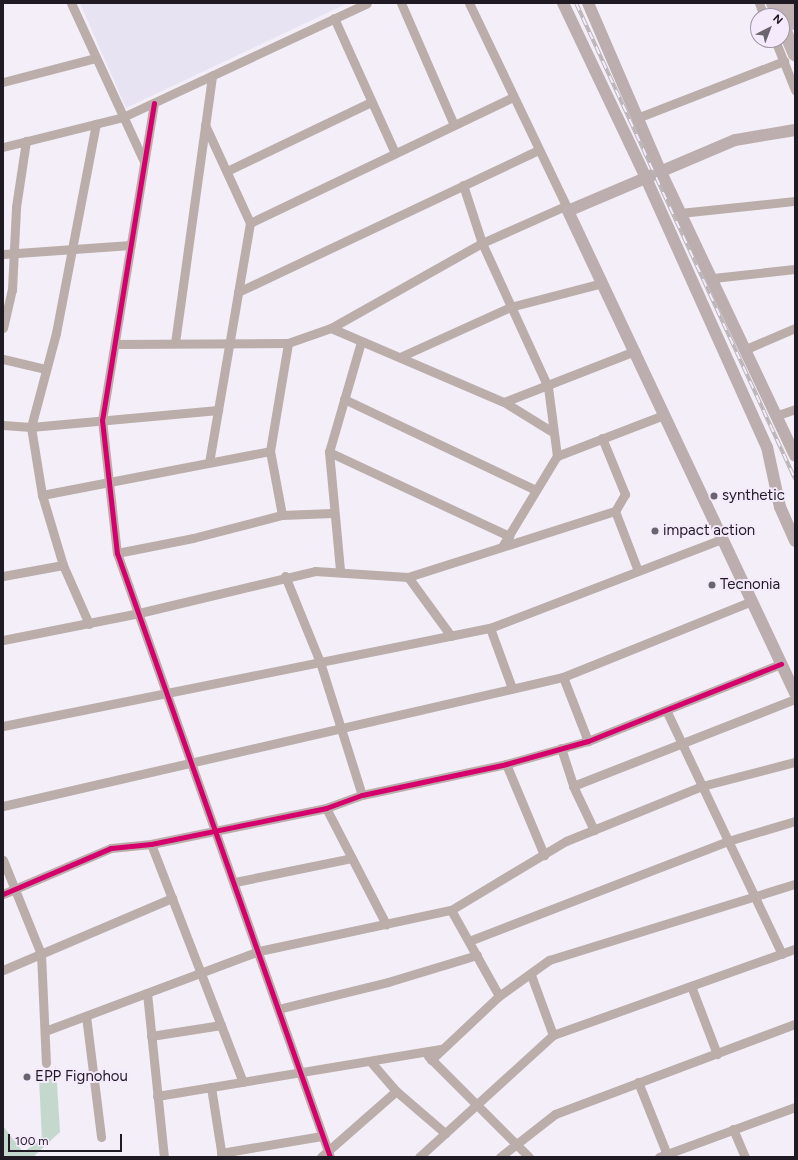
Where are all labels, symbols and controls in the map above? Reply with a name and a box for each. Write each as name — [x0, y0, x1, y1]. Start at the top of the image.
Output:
north arrow — [750, 8, 790, 48]
text: N — [770, 12, 785, 27]
place label: synthetic — [722, 487, 785, 505]
marker: synthetic — [709, 491, 719, 501]
place label: impact action — [663, 522, 755, 540]
marker: impact action — [650, 526, 660, 536]
place label: Tecnonia — [720, 576, 780, 594]
marker: Tecnonia — [707, 580, 717, 590]
place label: EPP Fignohou — [35, 1068, 128, 1086]
marker: EPP Fignohou — [22, 1072, 32, 1082]
scale bar — [10, 1126, 124, 1152]
text: 100 m — [15, 1134, 49, 1148]

